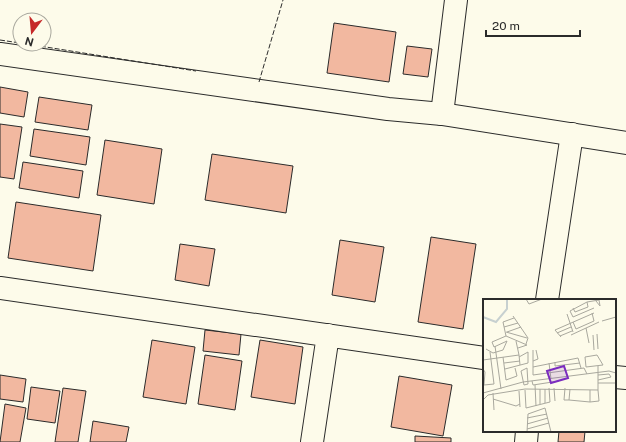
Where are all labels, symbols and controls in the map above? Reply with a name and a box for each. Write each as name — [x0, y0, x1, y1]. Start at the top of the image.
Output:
north arrow — [12, 12, 52, 52]
scale bar — [486, 12, 580, 38]
text: 20 m — [492, 19, 520, 33]
text: N — [23, 35, 35, 49]
inset map — [483, 299, 616, 432]

